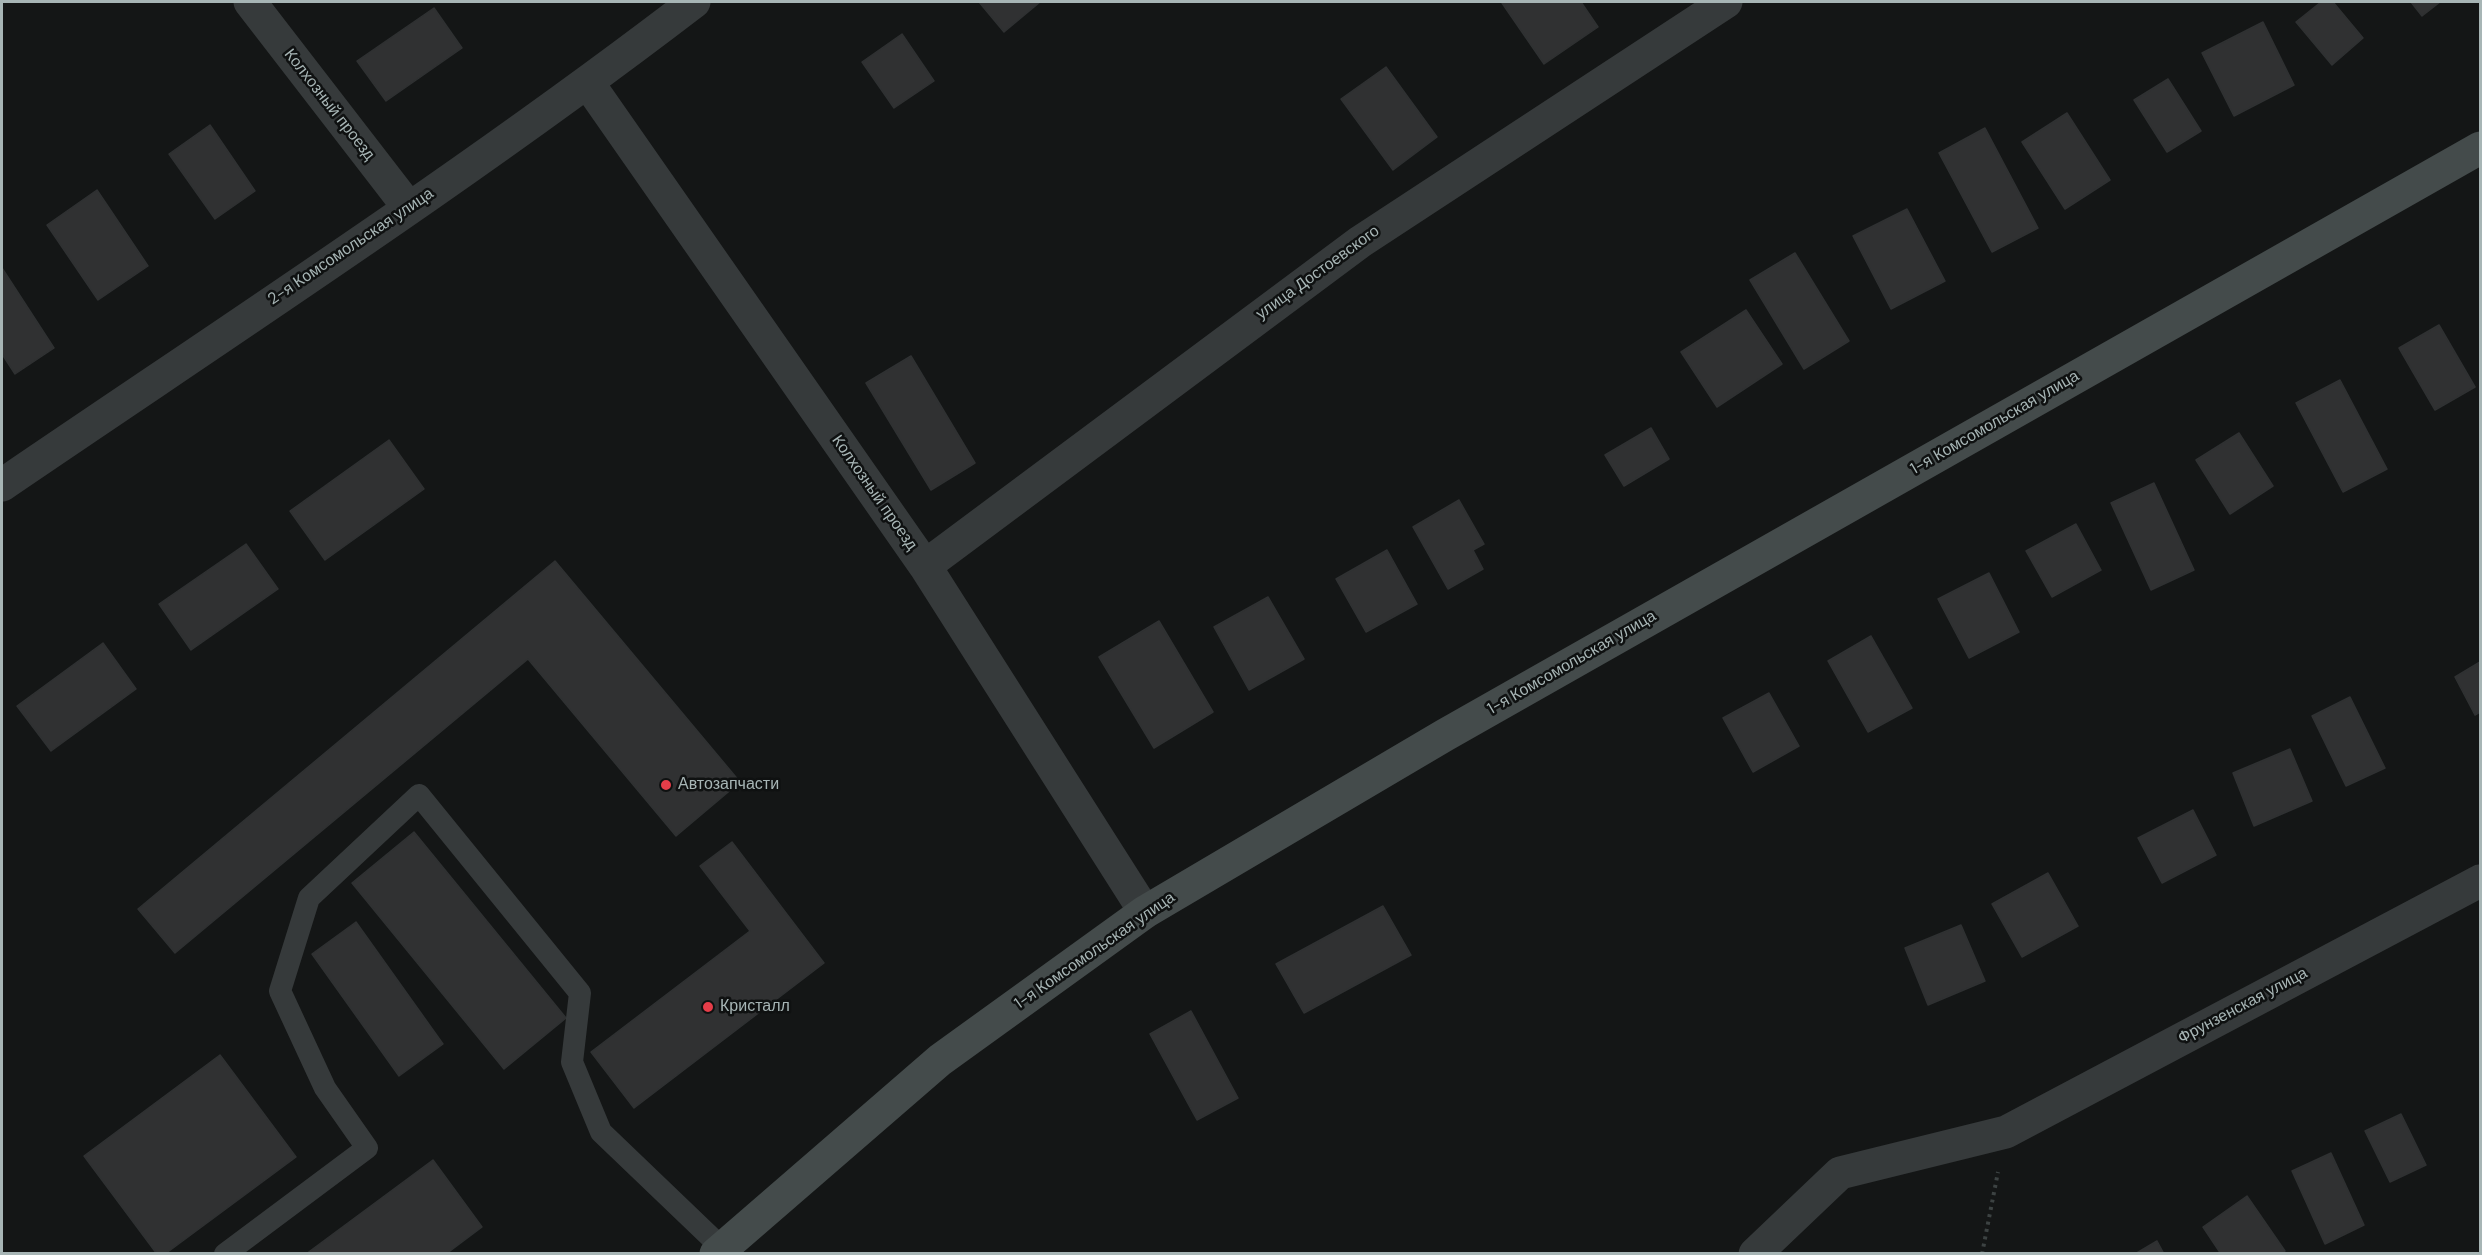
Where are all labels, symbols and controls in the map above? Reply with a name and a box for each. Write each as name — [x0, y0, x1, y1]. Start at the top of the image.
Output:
street label: Колхозный проезд — [280, 46, 378, 164]
street label: 2-я Комсомольская улица — [265, 184, 437, 310]
street label: улица Достоевского — [1253, 222, 1383, 324]
street label: 1-я Комсомольская улица — [1907, 367, 2083, 479]
street label: Колхозный проезд — [827, 432, 921, 554]
street label: 1-я Комсомольская улица — [1484, 607, 1660, 719]
place label: Автозапчасти — [678, 775, 779, 795]
marker: Автозапчасти — [659, 778, 673, 792]
street label: 1-я Комсомольская улица — [1011, 888, 1179, 1014]
street label: Фрунзенская улица — [2175, 964, 2311, 1048]
place label: Кристалл — [720, 997, 790, 1017]
marker: Кристалл — [701, 1000, 715, 1014]

